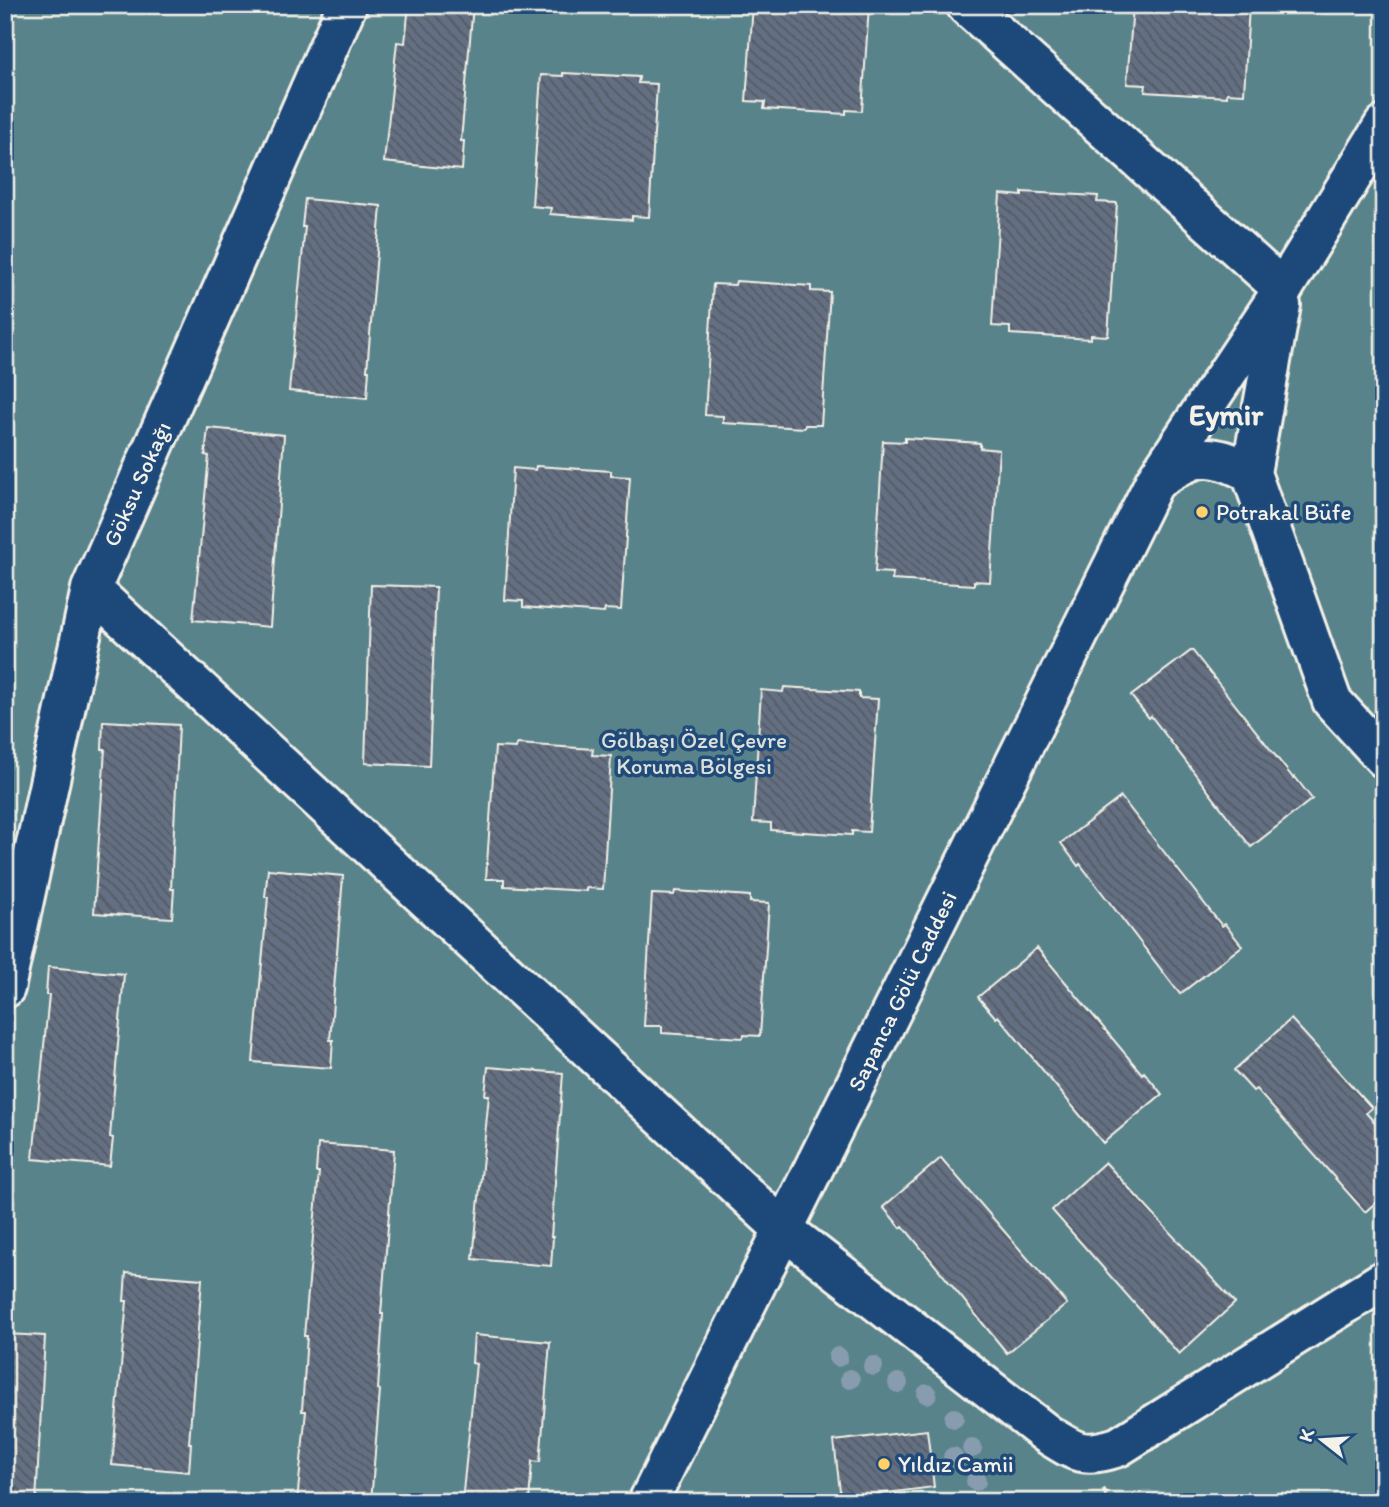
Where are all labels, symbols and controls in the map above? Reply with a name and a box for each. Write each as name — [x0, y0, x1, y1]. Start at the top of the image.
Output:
district label: Eymir — [1189, 396, 1264, 433]
street label: Göksu Sokağı — [97, 417, 177, 551]
place label: Potrakal Büfe — [1216, 498, 1351, 526]
marker: Potrakal Büfe — [1194, 504, 1210, 520]
park label: Gölbaşı Özel Çevre Koruma Bölgesi — [601, 726, 787, 780]
street label: Sapanca Gölü Caddesi — [841, 886, 963, 1096]
north arrow — [1288, 1406, 1358, 1476]
text: K — [1293, 1425, 1319, 1444]
place label: Yıldız Camii — [898, 1450, 1014, 1478]
marker: Yıldız Camii — [876, 1456, 892, 1472]

